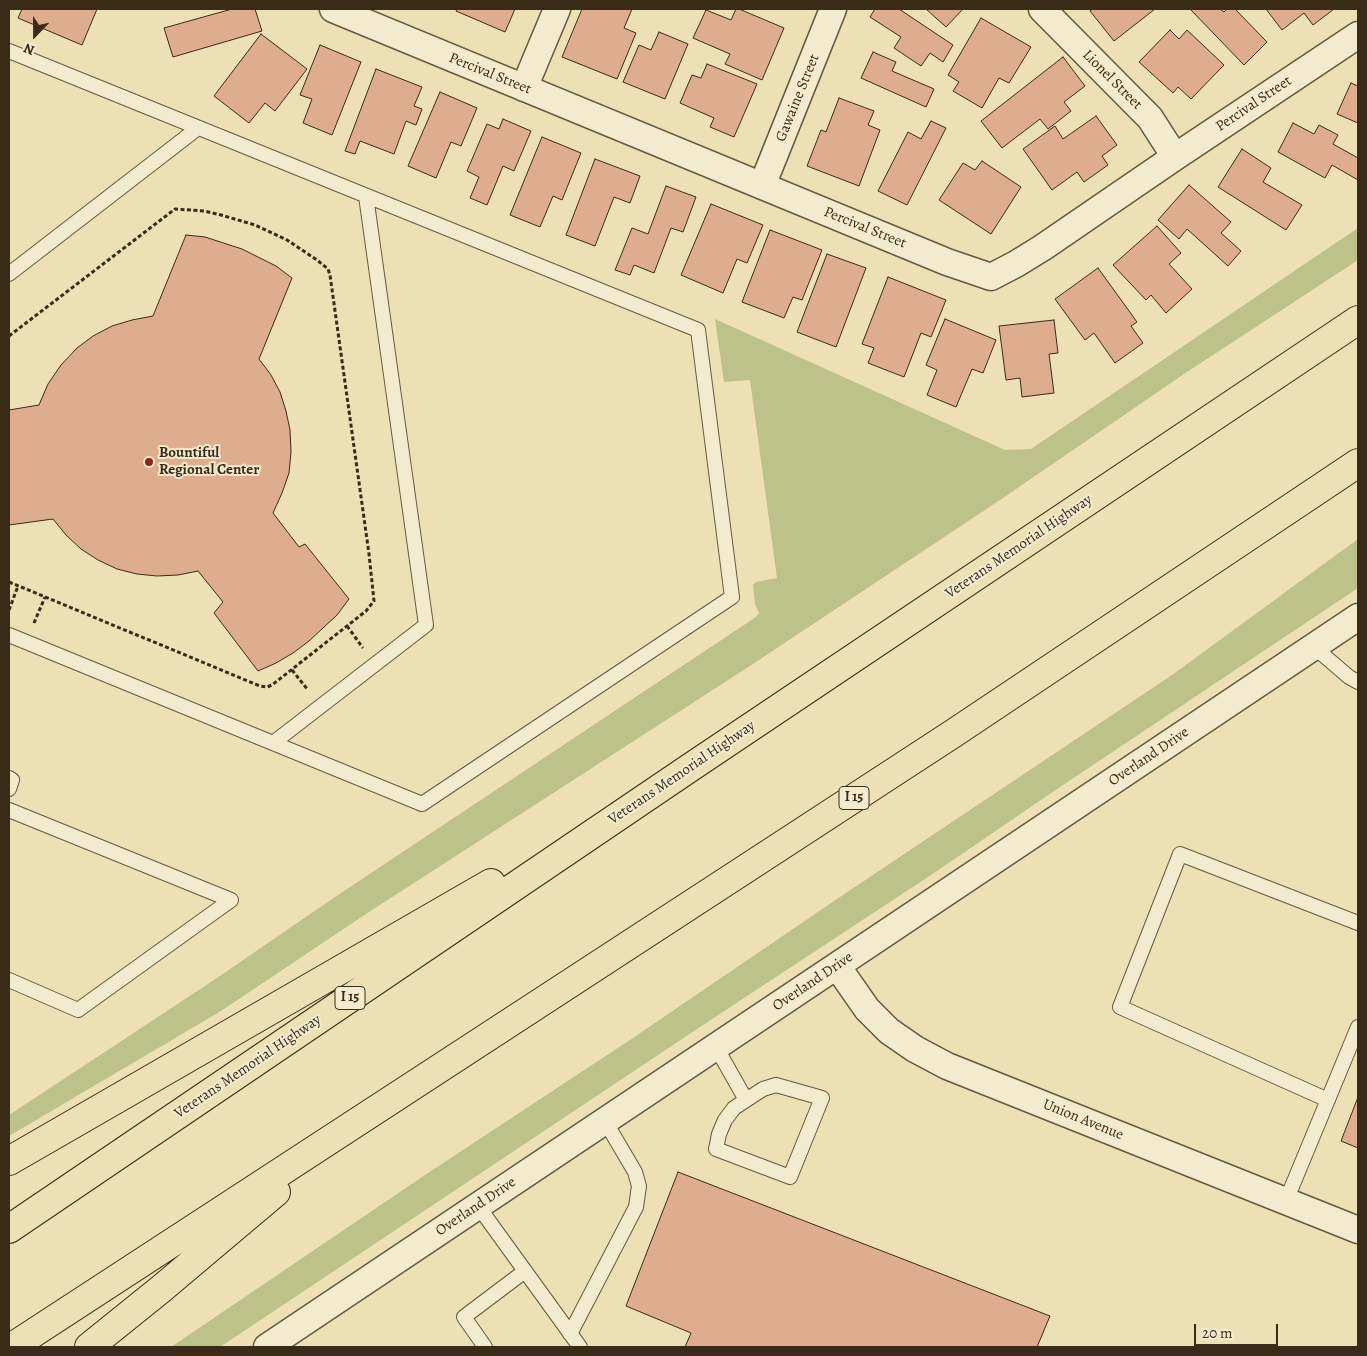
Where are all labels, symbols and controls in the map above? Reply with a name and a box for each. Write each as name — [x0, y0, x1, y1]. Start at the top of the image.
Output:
north arrow — [10, 10, 60, 60]
text: N — [21, 39, 37, 60]
street label: Lionel Street — [1078, 46, 1146, 114]
street label: Percival Street — [446, 49, 534, 99]
street label: Gawaine Street — [772, 52, 824, 144]
street label: Percival Street — [1213, 72, 1295, 136]
street label: Percival Street — [821, 203, 909, 253]
place label: Bountiful Regional Center — [159, 444, 259, 479]
marker: Bountiful Regional Center — [143, 456, 155, 468]
street label: Veterans Memorial Highway — [942, 491, 1096, 603]
street label: Veterans Memorial Highway — [605, 717, 759, 829]
street label: Overland Drive — [1105, 724, 1193, 790]
road number: I 15 — [839, 786, 869, 810]
street label: Overland Drive — [769, 949, 857, 1015]
road number: I 15 — [335, 986, 365, 1010]
street label: Veterans Memorial Highway — [171, 1011, 325, 1123]
street label: Union Avenue — [1040, 1096, 1126, 1144]
street label: Overland Drive — [432, 1174, 520, 1240]
scale bar — [1197, 1314, 1281, 1346]
text: 20 m — [1202, 1323, 1233, 1343]

